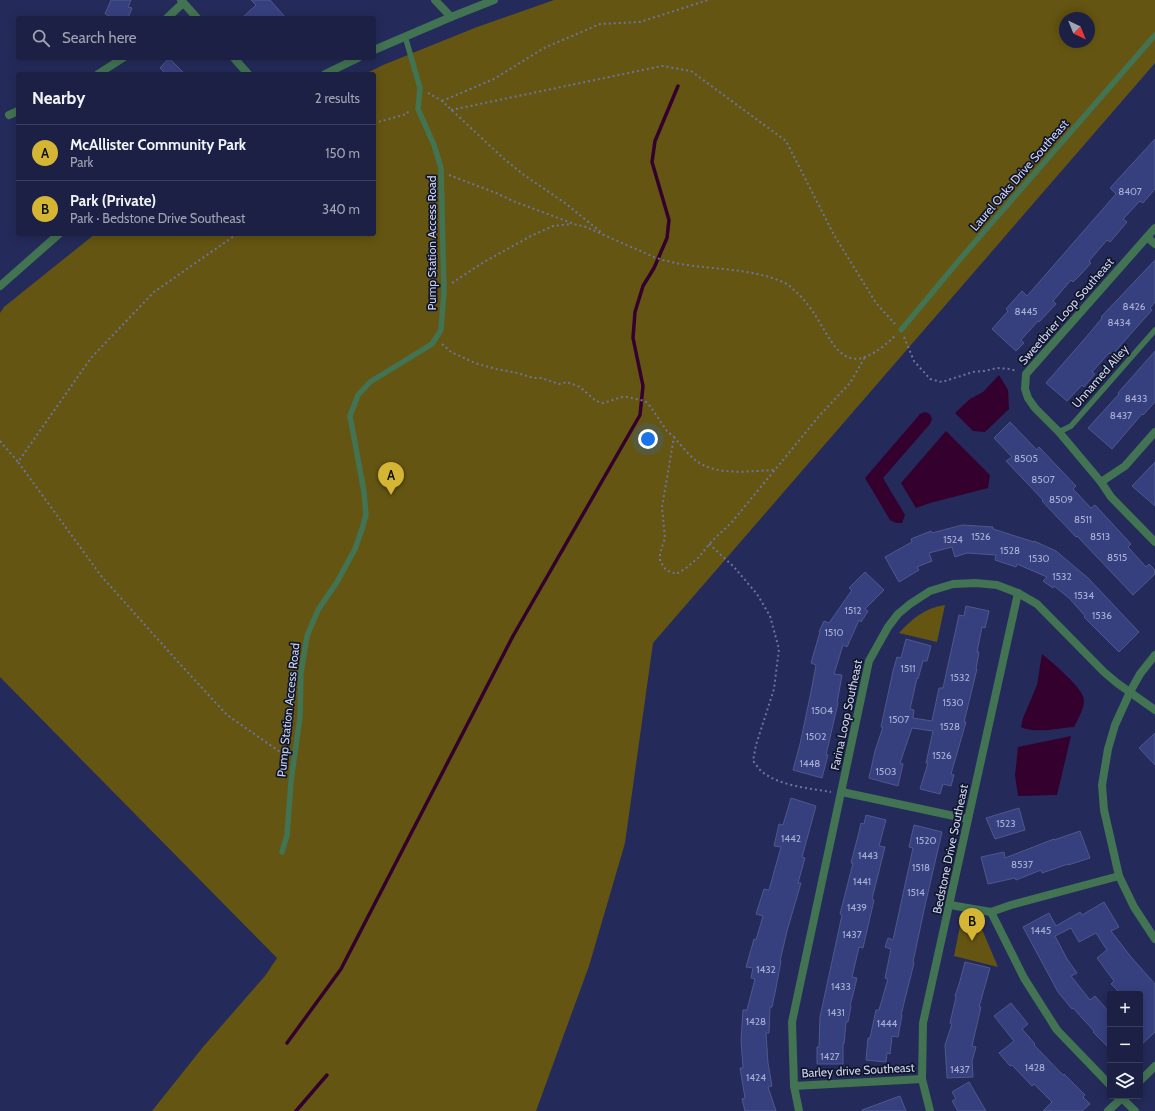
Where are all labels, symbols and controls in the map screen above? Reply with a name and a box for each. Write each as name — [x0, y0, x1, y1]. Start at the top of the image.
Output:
north arrow — [1059, 12, 1095, 48]
search box — [16, 16, 376, 60]
icon: search — [30, 27, 52, 49]
text: Search here — [62, 29, 137, 47]
text: Nearby — [32, 88, 85, 108]
text: 2 results — [315, 90, 360, 106]
street label: Laurel Oaks Drive Southeast — [967, 116, 1071, 234]
text: McAllister Community Park — [70, 136, 246, 154]
text: A — [41, 145, 49, 161]
text: 150 m — [325, 145, 360, 161]
text: Park — [70, 154, 93, 170]
street label: Pump Station Access Road — [424, 176, 439, 310]
house number: 8407 — [1118, 185, 1142, 198]
text: Park (Private) — [70, 192, 156, 210]
text: B — [41, 201, 49, 217]
text: 340 m — [322, 201, 360, 217]
text: Park · Bedstone Drive Southeast — [70, 210, 245, 226]
street label: Sweetbrier Loop Southeast — [1015, 254, 1117, 368]
house number: 8426 — [1123, 300, 1146, 313]
house number: 8445 — [1014, 305, 1038, 318]
house number: 8434 — [1107, 316, 1131, 329]
street label: Unnamed Alley — [1069, 341, 1131, 411]
house number: 8433 — [1125, 392, 1147, 405]
house number: 8437 — [1110, 409, 1132, 422]
your location — [638, 429, 658, 449]
house number: 8505 — [1014, 452, 1038, 465]
pin: A — [378, 462, 404, 495]
house number: 8507 — [1031, 473, 1055, 486]
house number: 8509 — [1049, 493, 1073, 506]
house number: 8511 — [1074, 513, 1092, 526]
house number: 1526 — [971, 530, 991, 543]
house number: 8513 — [1090, 530, 1110, 543]
house number: 1524 — [943, 533, 963, 546]
house number: 1528 — [1000, 544, 1020, 557]
house number: 8515 — [1107, 551, 1127, 564]
house number: 1530 — [1028, 552, 1050, 565]
house number: 1532 — [1052, 570, 1072, 583]
house number: 1534 — [1074, 589, 1094, 602]
house number: 1512 — [844, 604, 862, 617]
house number: 1536 — [1092, 609, 1112, 622]
house number: 1510 — [825, 626, 843, 639]
street label: Pump Station Access Road — [273, 642, 303, 778]
street label: Farina Loop Southeast — [827, 658, 865, 772]
house number: 1511 — [900, 662, 916, 675]
house number: 1532 — [950, 671, 970, 684]
house number: 1530 — [942, 696, 964, 709]
house number: 1504 — [811, 704, 833, 717]
house number: 1507 — [889, 713, 909, 726]
house number: 1528 — [940, 720, 960, 733]
house number: 1502 — [806, 730, 826, 743]
house number: 1526 — [932, 749, 952, 762]
house number: 1448 — [800, 757, 820, 770]
house number: 1503 — [875, 765, 897, 778]
street label: Bedstone Drive Southeast — [929, 783, 971, 915]
house number: 1523 — [996, 817, 1016, 830]
house number: 1442 — [781, 832, 801, 845]
house number: 1520 — [916, 834, 936, 847]
house number: 1443 — [858, 849, 878, 862]
house number: 8537 — [1011, 858, 1033, 871]
house number: 1518 — [912, 861, 930, 874]
house number: 1441 — [853, 875, 871, 888]
house number: 1514 — [907, 886, 925, 899]
house number: 1439 — [847, 901, 867, 914]
pin: B — [959, 908, 985, 941]
house number: 1445 — [1031, 924, 1051, 937]
house number: 1437 — [842, 928, 862, 941]
house number: 1432 — [756, 963, 776, 976]
house number: 1433 — [831, 980, 851, 993]
map controls — [1107, 991, 1143, 1099]
button: + — [1107, 991, 1143, 1027]
house number: 1431 — [827, 1006, 845, 1019]
house number: 1428 — [746, 1015, 766, 1028]
house number: 1444 — [877, 1017, 898, 1030]
button: − — [1107, 1027, 1143, 1063]
house number: 1427 — [820, 1050, 840, 1063]
street label: Barley drive Southeast — [801, 1060, 915, 1080]
house number: 1428 — [1025, 1061, 1045, 1074]
house number: 1437 — [950, 1063, 970, 1076]
button: layers — [1107, 1063, 1143, 1099]
house number: 1424 — [746, 1071, 766, 1084]

